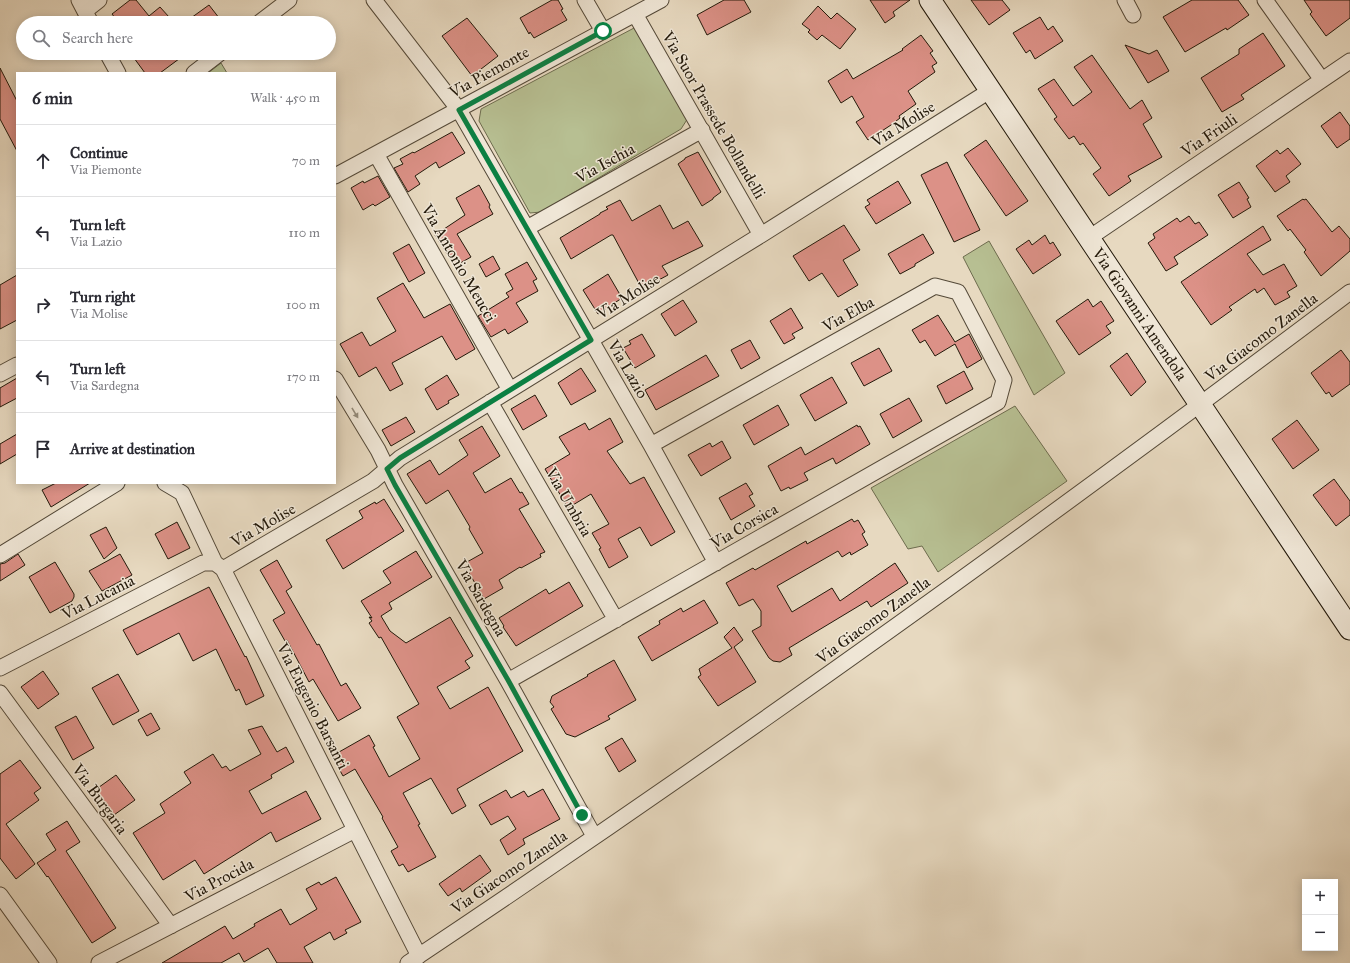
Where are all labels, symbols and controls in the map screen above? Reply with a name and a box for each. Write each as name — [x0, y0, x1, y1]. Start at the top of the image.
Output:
search box — [16, 16, 336, 60]
route start — [594, 22, 612, 40]
icon: search — [30, 27, 52, 49]
street label: Via Suor Prassede Bollandelli — [658, 27, 770, 202]
text: Search here — [62, 29, 133, 47]
street label: Via Piemonte — [445, 42, 533, 102]
text: 6 min — [32, 88, 73, 109]
text: Walk · 450 m — [250, 90, 320, 106]
street label: Via Molise — [867, 97, 939, 151]
street label: Via Friuli — [1177, 109, 1241, 161]
street label: Via Ischia — [571, 139, 638, 188]
text: Continue — [70, 144, 128, 162]
icon: ahead — [32, 150, 54, 172]
text: 70 m — [292, 153, 320, 169]
text: Via Piemonte — [70, 162, 142, 178]
street label: Via Antonio Meucci — [417, 200, 501, 326]
text: Turn left — [70, 216, 126, 234]
icon: left — [32, 222, 54, 244]
text: 110 m — [288, 225, 320, 241]
text: Via Lazio — [70, 234, 122, 250]
street label: Via Giovanni Amendola — [1088, 243, 1192, 384]
street label: Via Molise — [592, 269, 664, 323]
text: Turn right — [70, 288, 135, 306]
street label: Via Giacomo Zanella — [1200, 288, 1321, 386]
street label: Via Elba — [818, 292, 877, 336]
icon: right — [32, 294, 54, 316]
text: 100 m — [286, 297, 320, 313]
text: Via Molise — [70, 306, 128, 322]
street label: Via Lazio — [603, 336, 652, 402]
text: Turn left — [70, 360, 126, 378]
icon: left — [32, 366, 54, 388]
text: 170 m — [287, 369, 320, 385]
text: Via Sardegna — [70, 378, 139, 394]
one-way arrow — [351, 408, 359, 418]
icon: arrive — [32, 438, 54, 460]
text: Arrive at destination — [70, 440, 195, 458]
street label: Via Umbria — [541, 463, 596, 540]
street label: Via Molise — [226, 499, 299, 552]
street label: Via Corsica — [706, 499, 781, 553]
street label: Via Sardegna — [450, 555, 511, 640]
street label: Via Lucania — [57, 570, 138, 624]
street label: Via Giacomo Zanella — [812, 572, 934, 668]
street label: Via Eugenio Barsanti — [272, 639, 353, 773]
street label: Via Burgaria — [67, 759, 132, 839]
route end — [573, 806, 591, 824]
street label: Via Giacomo Zanella — [447, 826, 571, 918]
street label: Via Procida — [181, 854, 257, 906]
map controls — [1302, 879, 1338, 951]
button: + — [1302, 879, 1338, 915]
button: − — [1302, 915, 1338, 951]

